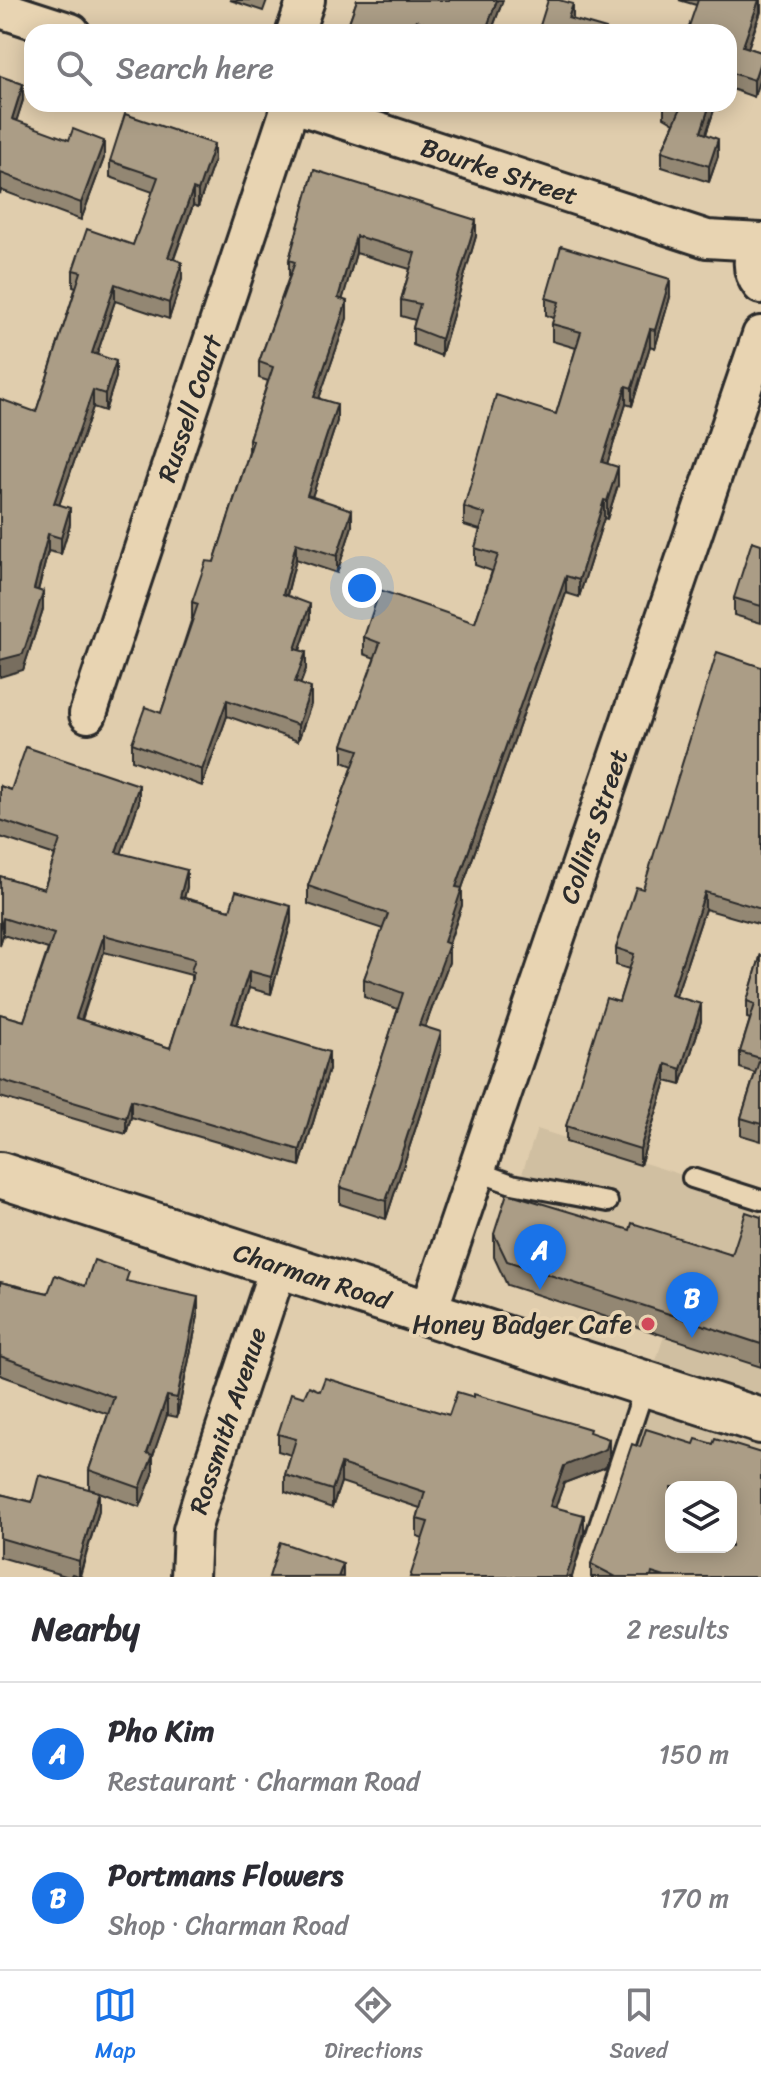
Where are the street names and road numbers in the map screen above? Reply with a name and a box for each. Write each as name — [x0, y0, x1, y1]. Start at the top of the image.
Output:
street label: Bourke Street — [415, 124, 584, 218]
street label: Russell Court — [144, 327, 236, 488]
street label: Collins Street — [546, 743, 641, 910]
street label: Charman Road — [228, 1229, 399, 1324]
street label: Rossmith Avenue — [175, 1321, 280, 1520]

